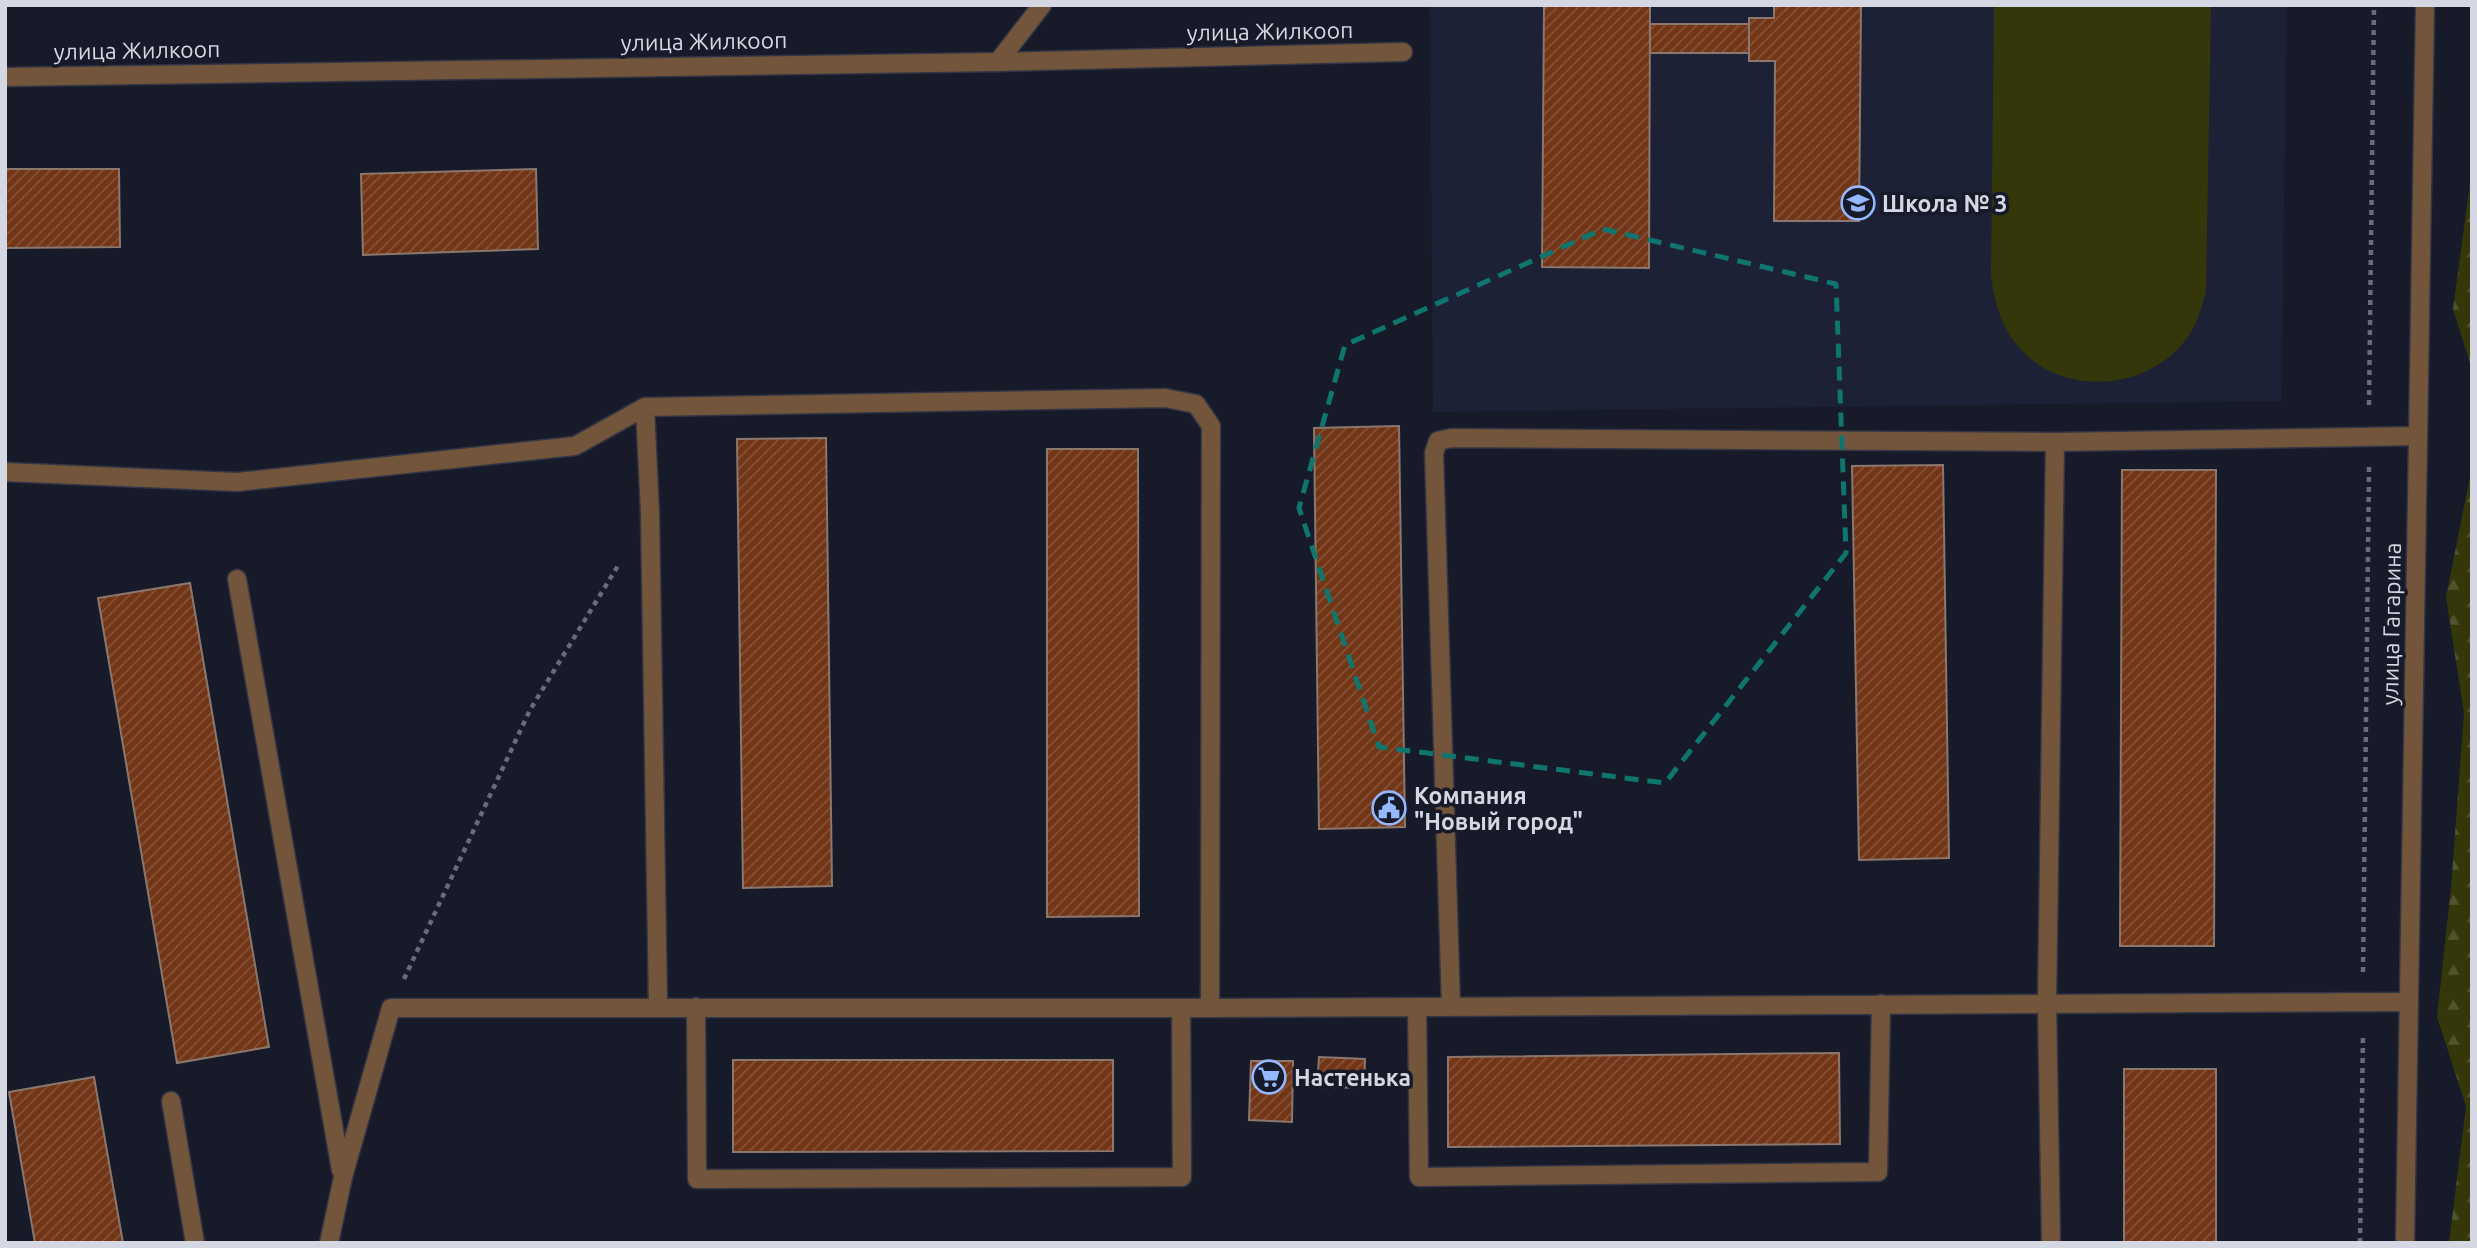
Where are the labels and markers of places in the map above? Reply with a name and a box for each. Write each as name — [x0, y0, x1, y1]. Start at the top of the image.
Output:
school or university icon: Школа № 3 — [1839, 184, 1877, 222]
place label: Школа № 3 — [1882, 191, 2008, 216]
place label: Компания "Новый город" — [1414, 783, 1583, 834]
public building icon: Компания "Новый город" — [1370, 789, 1408, 827]
supermarket icon: Настенька — [1250, 1058, 1288, 1096]
place label: Настенька — [1294, 1065, 1411, 1090]

